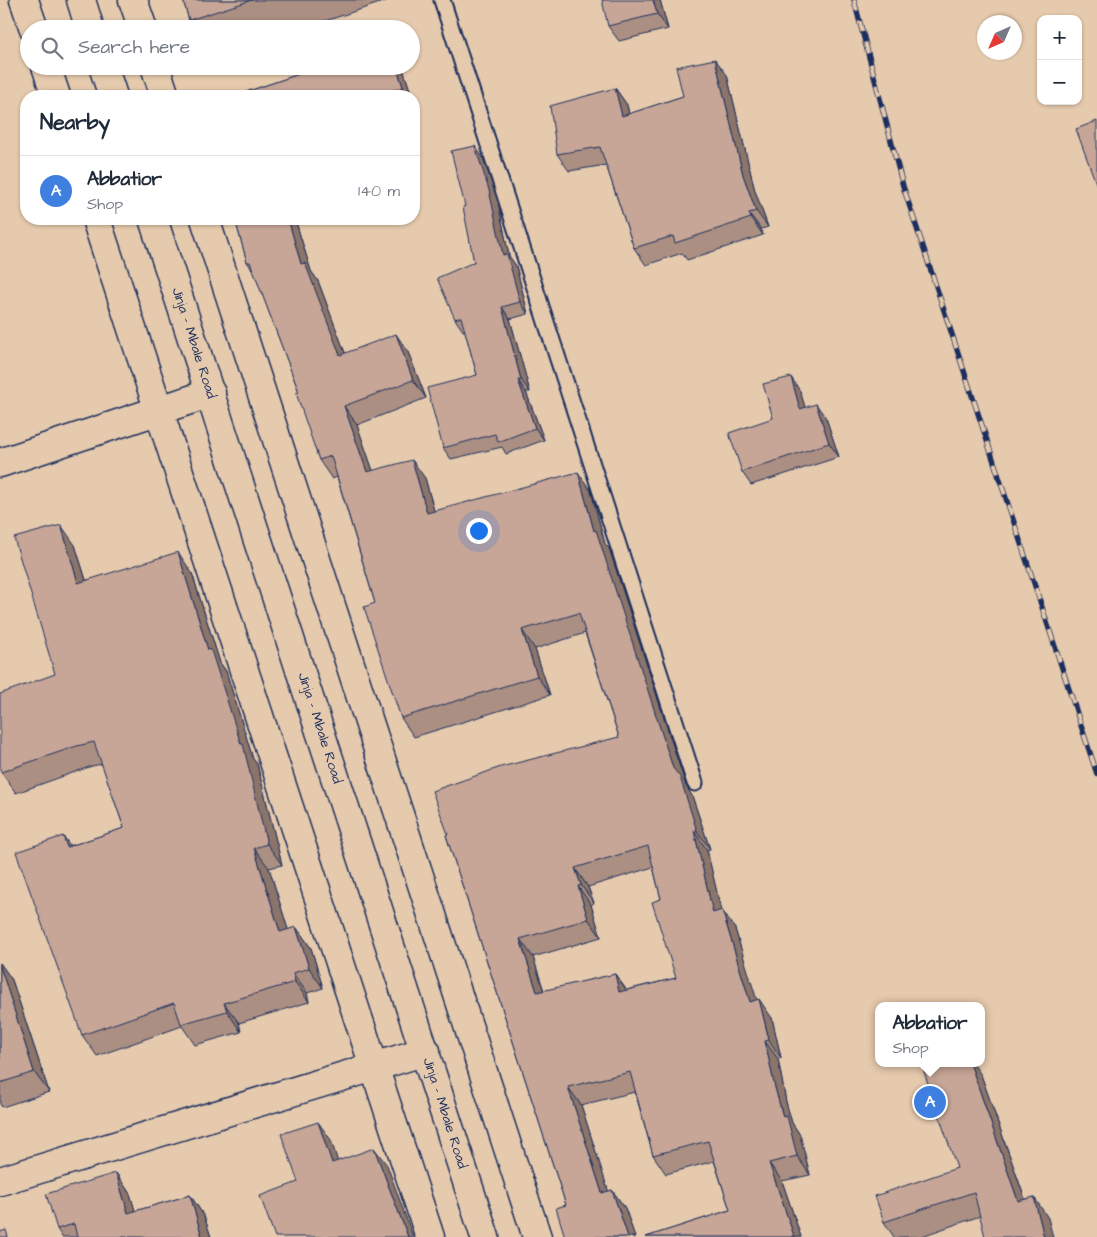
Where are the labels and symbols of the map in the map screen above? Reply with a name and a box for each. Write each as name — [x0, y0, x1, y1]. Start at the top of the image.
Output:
north arrow — [977, 15, 1022, 60]
street label: Jinja - Mbale Road — [167, 285, 221, 401]
your location — [466, 518, 492, 544]
street label: Jinja - Mbale Road — [293, 670, 347, 786]
street label: Jinja - Mbale Road — [418, 1055, 472, 1171]
pin: A — [914, 1083, 946, 1121]

